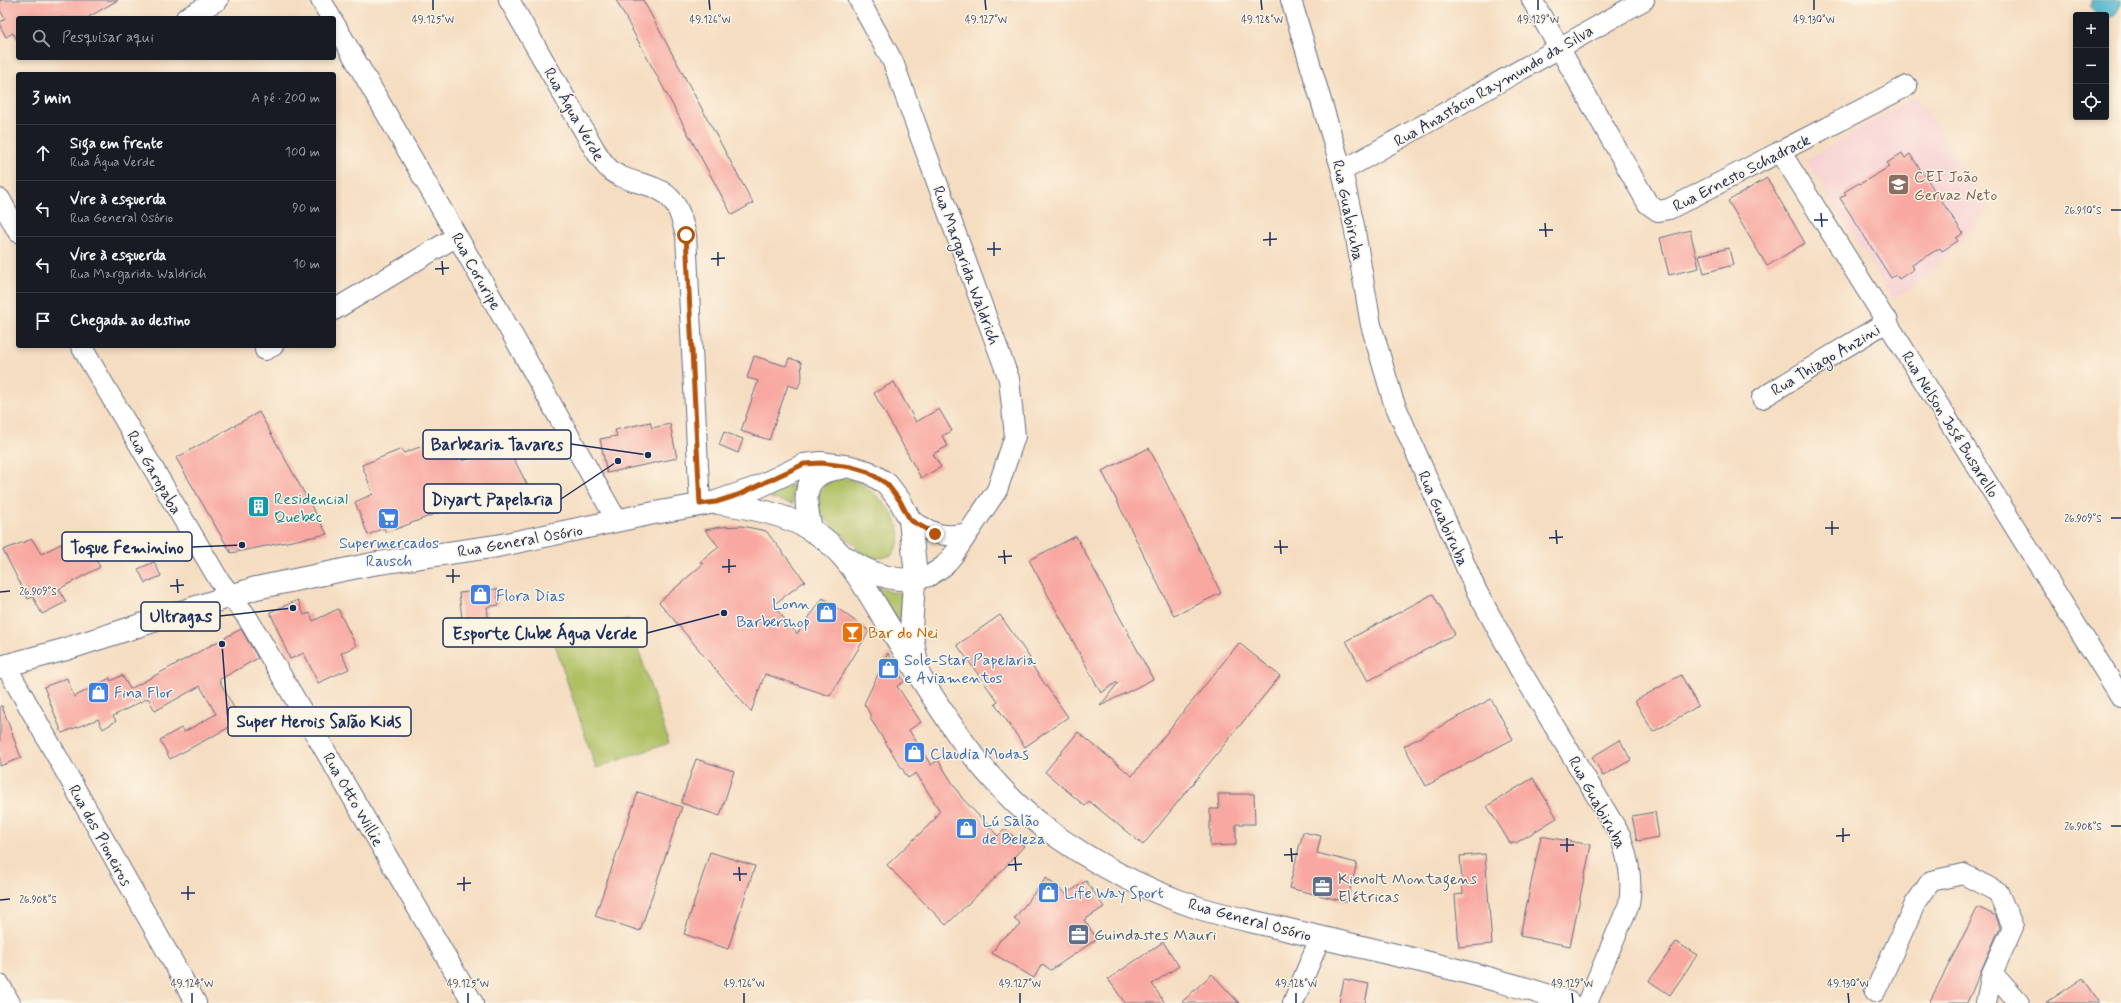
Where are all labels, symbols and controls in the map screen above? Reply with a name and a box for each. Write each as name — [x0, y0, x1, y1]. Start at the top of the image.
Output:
map controls — [2073, 12, 2109, 120]
button: + — [2073, 12, 2109, 48]
text: 49.125°W — [412, 13, 454, 27]
text: 49.126°W — [689, 13, 731, 27]
text: 49.127°W — [965, 13, 1007, 27]
text: 49.128°W — [1241, 13, 1283, 27]
text: 49.129°W — [1517, 13, 1559, 27]
text: 49.130°W — [1793, 13, 1835, 27]
search box — [16, 16, 336, 60]
street label: Rua Anastácio Raymundo da Silva — [1390, 20, 1597, 152]
icon: search — [30, 27, 52, 49]
text: Pesquisar aqui — [62, 28, 154, 48]
button: − — [2073, 48, 2109, 84]
street label: Rua Água Verde — [538, 64, 609, 165]
button: locate — [2073, 84, 2109, 120]
text: 3 min — [32, 87, 71, 109]
text: A pé · 200 m — [251, 90, 320, 107]
street label: Rua Ernesto Schadrack — [1670, 130, 1814, 217]
text: Siga em frente — [70, 134, 163, 154]
icon: ahead — [32, 142, 54, 164]
text: 100 m — [285, 144, 320, 161]
text: Rua Água Verde — [70, 154, 155, 171]
street label: Rua Guabiruba — [1327, 158, 1368, 263]
place label: CEI João Gervaz Neto — [1914, 167, 1997, 206]
school or university icon: CEI João Gervaz Neto — [1885, 172, 1911, 198]
street label: Rua Margarida Waldrich — [926, 183, 1004, 348]
text: Vire à esquerda — [70, 190, 166, 210]
icon: left — [32, 198, 54, 220]
text: 90 m — [292, 200, 320, 217]
text: 26.910°S — [2065, 204, 2102, 218]
text: Rua General Osório — [70, 210, 173, 227]
route start — [677, 226, 695, 244]
street label: Rua Coruripe — [446, 229, 506, 315]
text: Vire à esquerda — [70, 246, 166, 266]
icon: left — [32, 254, 54, 276]
text: 10 m — [293, 256, 320, 273]
text: Rua Margarida Waldrich — [70, 266, 206, 283]
icon: arrive — [32, 310, 54, 332]
text: Chegada ao destino — [70, 311, 190, 331]
street label: Rua Thiago Anzini — [1767, 319, 1885, 402]
street label: Rua Nelson José Busarello — [1896, 348, 2003, 502]
street label: Rua Garopaba — [121, 427, 186, 519]
callout: Barbearia Tavares — [423, 430, 571, 459]
text: Barbearia Tavares — [431, 434, 564, 456]
street label: Rua Guabiruba — [1412, 468, 1473, 570]
callout: Diyart Papelaria — [424, 484, 561, 513]
place label: Residencial Quebec — [274, 489, 348, 528]
text: Diyart Papelaria — [431, 489, 553, 511]
building icon: Residencial Quebec — [245, 494, 271, 520]
supermarket icon: Supermercados Rausch — [376, 505, 402, 531]
text: 26.909°S — [2064, 512, 2102, 526]
street label: Rua General Osório — [456, 520, 585, 563]
route end — [926, 525, 944, 543]
callout: Toque Feminino — [62, 532, 192, 561]
place label: Supermercados Rausch — [339, 533, 439, 572]
text: Toque Feminino — [70, 537, 184, 559]
shop icon: Flora Dias — [467, 582, 493, 608]
text: 26.909°S — [19, 585, 57, 599]
place label: Flora Dias — [496, 586, 565, 607]
place label: Lonn Barbershop — [736, 594, 810, 633]
shop icon: Lonn Barbershop — [813, 599, 839, 625]
callout: Ultragas — [141, 602, 220, 631]
text: Ultragas — [150, 606, 213, 629]
callout: Esporte Clube Água Verde — [443, 618, 647, 647]
bar icon: Bar do Nei — [839, 619, 865, 645]
text: Esporte Clube Água Verde — [453, 622, 638, 646]
place label: Bar do Nei — [868, 623, 938, 644]
place label: Sole-Star Papelaria e Aviamentos — [904, 650, 1036, 689]
shop icon: Sole-Star Papelaria e Aviamentos — [876, 655, 902, 681]
shop icon: Fina Flor — [86, 679, 112, 705]
place label: Fina Flor — [114, 683, 173, 704]
callout: Super Herois Salão Kids — [228, 707, 411, 736]
text: Super Herois Salão Kids — [236, 711, 402, 733]
shop icon: Claudia Modas — [902, 740, 928, 766]
place label: Claudia Modas — [930, 744, 1029, 765]
street label: Rua Otto Willie — [317, 749, 388, 851]
street label: Rua Guabiruba — [1563, 753, 1631, 853]
street label: Rua dos Pioneiros — [63, 781, 136, 890]
place label: Lú Salão de Beleza — [982, 811, 1045, 850]
shop icon: Lú Salão de Beleza — [953, 816, 979, 842]
text: 26.908°S — [2064, 820, 2102, 834]
place label: Kienolt Montagens Elétricas — [1338, 869, 1477, 908]
office icon: Kienolt Montagens Elétricas — [1310, 874, 1336, 900]
shop icon: Life Way Sport — [1036, 879, 1062, 905]
place label: Life Way Sport — [1064, 883, 1164, 904]
text: 26.908°S — [19, 893, 57, 907]
street label: Rua General Osório — [1186, 894, 1314, 947]
office icon: Guindastes Mauri — [1065, 921, 1091, 947]
place label: Guindastes Mauri — [1094, 925, 1217, 946]
text: 49.124°W — [171, 977, 213, 991]
text: 49.125°W — [447, 977, 489, 991]
text: 49.126°W — [723, 977, 765, 991]
text: 49.127°W — [999, 977, 1041, 991]
text: 49.128°W — [1275, 977, 1317, 991]
text: 49.129°W — [1551, 977, 1593, 991]
text: 49.130°W — [1827, 977, 1869, 991]

